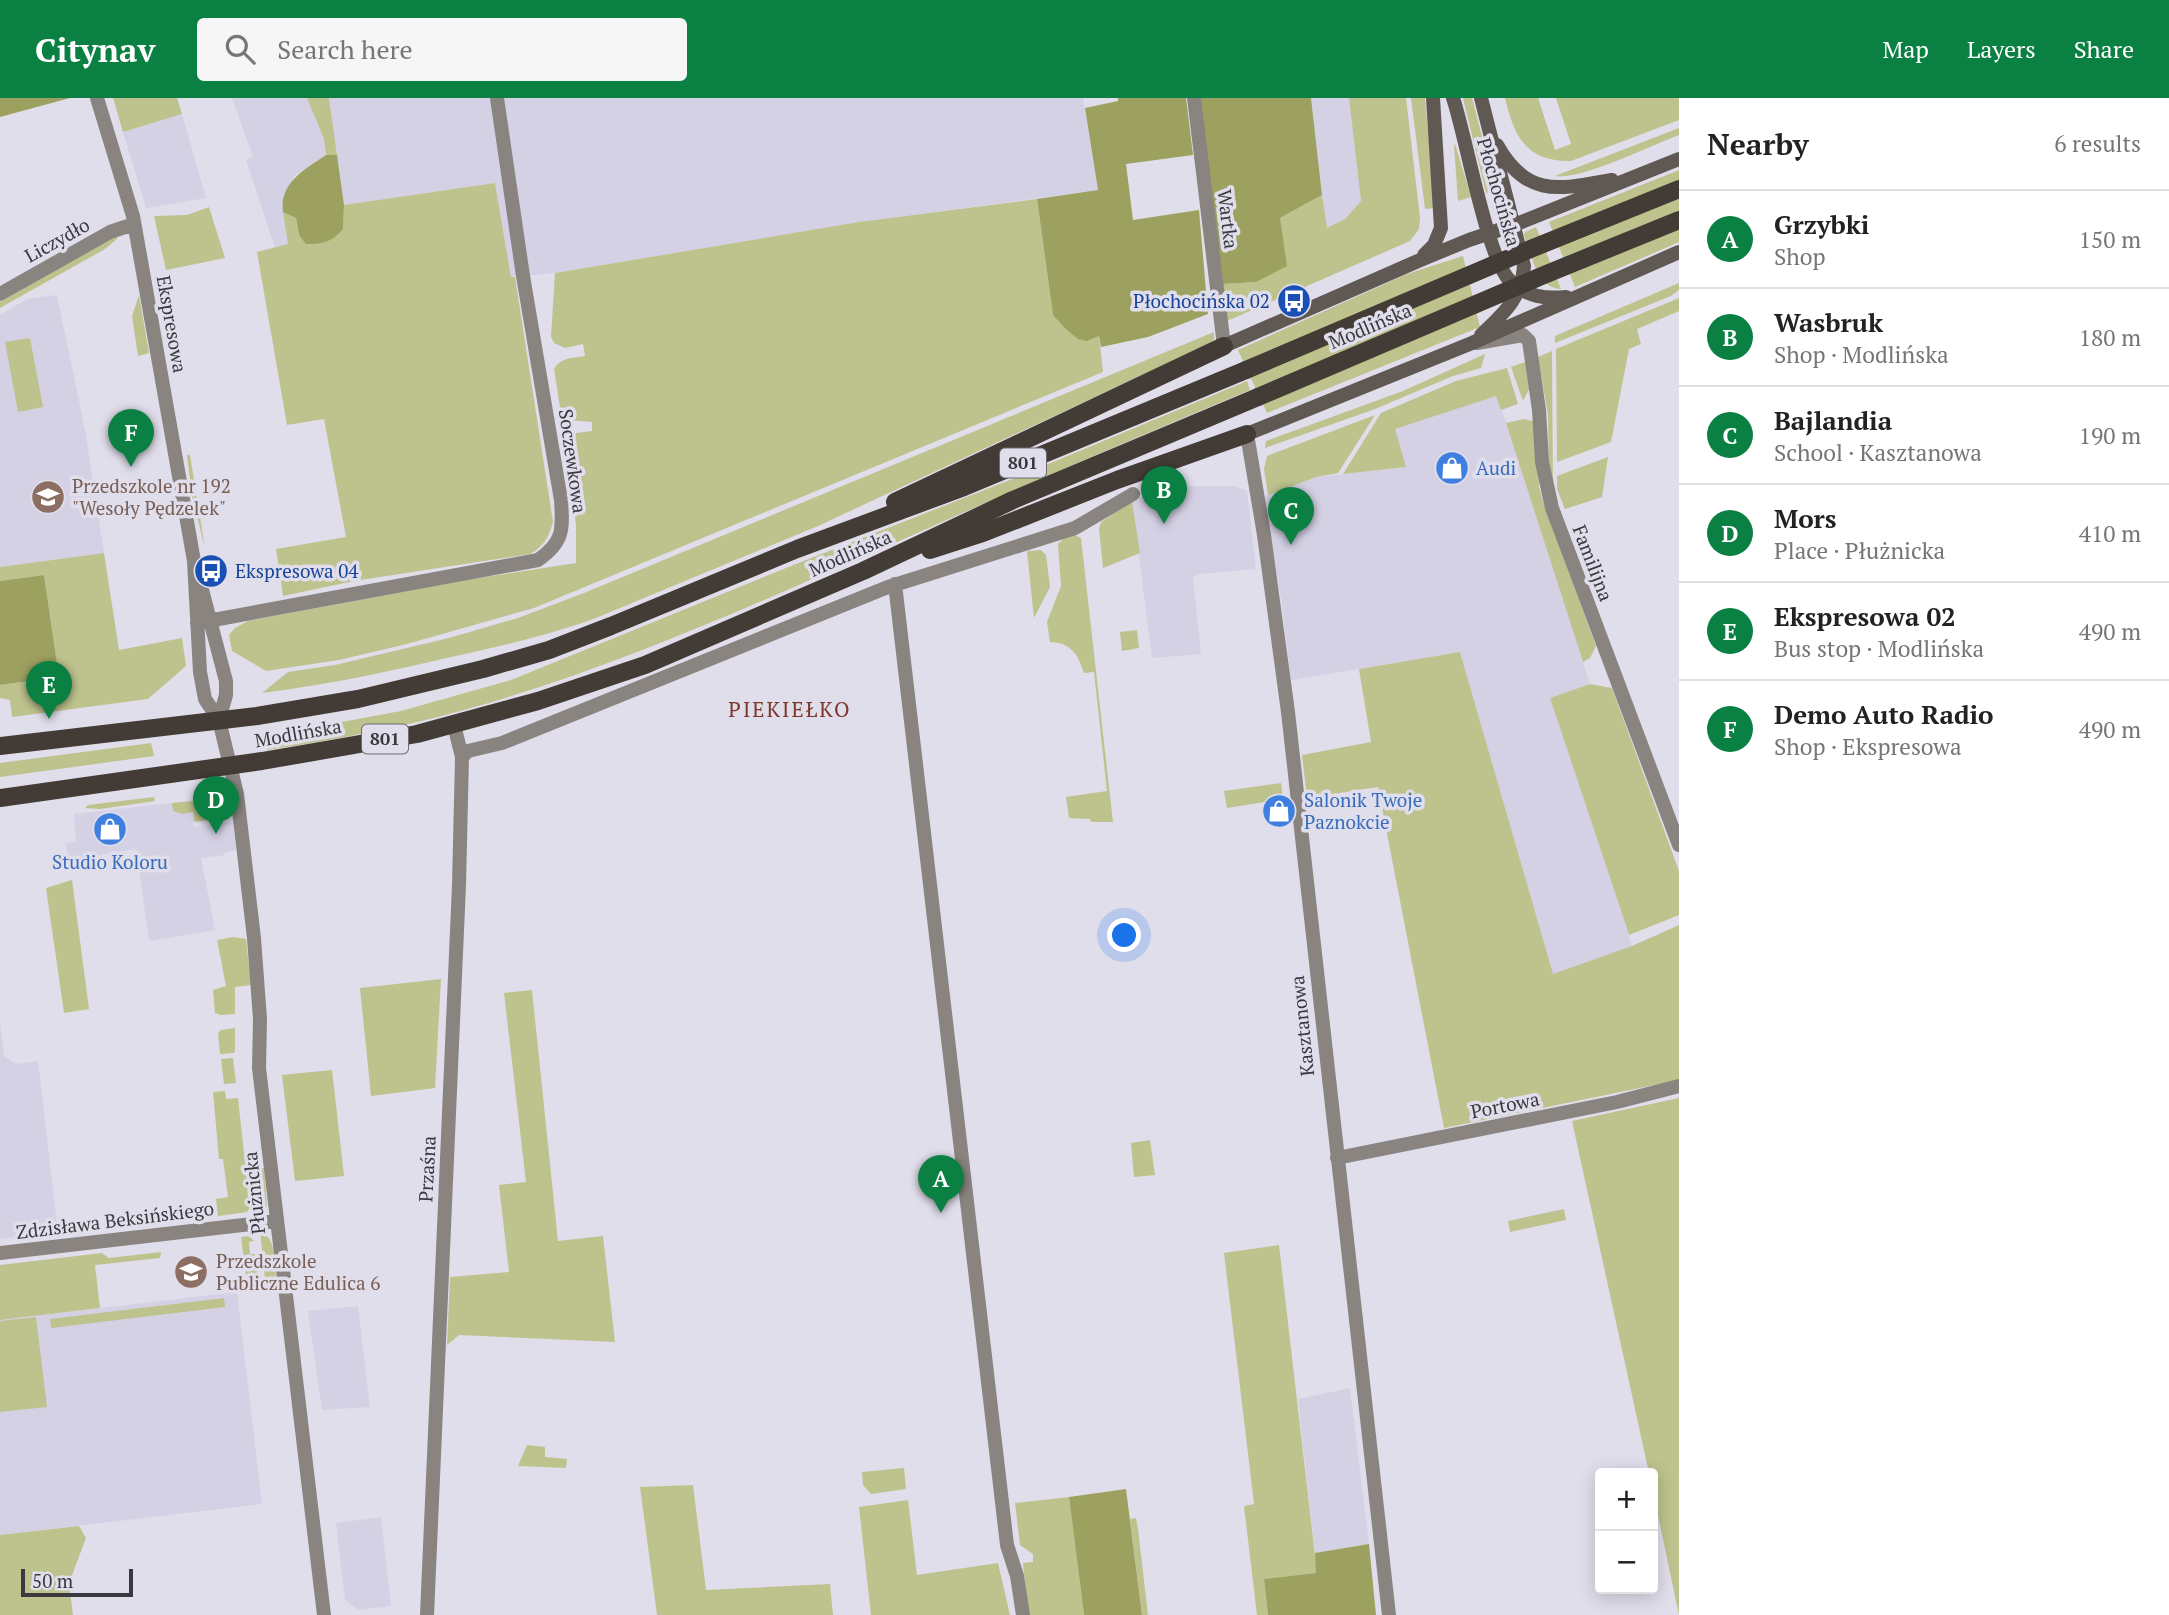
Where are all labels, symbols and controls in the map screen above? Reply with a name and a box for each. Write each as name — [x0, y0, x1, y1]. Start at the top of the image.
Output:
search box — [197, 18, 687, 81]
text: Citynav — [35, 28, 155, 71]
icon: search — [221, 30, 259, 68]
text: Search here — [277, 32, 413, 66]
text: Map — [1882, 33, 1929, 65]
text: Layers — [1967, 33, 2036, 65]
text: Share — [2074, 33, 2134, 65]
text: Nearby — [1707, 124, 1809, 164]
text: 6 results — [2054, 128, 2141, 159]
street label: Płochocińska — [1472, 135, 1527, 250]
street label: Wartka — [1212, 188, 1245, 251]
text: Grzybki — [1774, 207, 1869, 241]
street label: Liczydło — [20, 212, 94, 268]
text: A — [1722, 224, 1738, 255]
text: 150 m — [2079, 224, 2141, 255]
text: Shop — [1774, 241, 1826, 272]
street label: Ekspresowa — [152, 273, 193, 375]
bus stop icon: Płochocińska 02 — [1275, 282, 1313, 320]
place label: Płochocińska 02 — [1133, 288, 1270, 313]
street label: Modlińska — [1324, 297, 1415, 354]
text: Wasbruk — [1774, 305, 1883, 339]
text: B — [1723, 322, 1737, 353]
text: 180 m — [2079, 322, 2141, 353]
text: Shop · Modlińska — [1774, 339, 1949, 370]
text: Bajlandia — [1774, 403, 1892, 437]
street label: Soczewkowa — [554, 407, 593, 515]
pin: F — [108, 409, 154, 467]
text: C — [1723, 420, 1738, 451]
text: 190 m — [2079, 420, 2141, 451]
text: School · Kasztanowa — [1774, 437, 1982, 468]
road number: 801 — [1000, 449, 1046, 478]
shop icon: Audi — [1433, 449, 1471, 487]
place label: Audi — [1476, 455, 1516, 480]
pin: B — [1141, 466, 1187, 524]
place label: Przedszkole nr 192 "Wesoły Pędzelek" — [72, 473, 231, 520]
school or university icon: Przedszkole nr 192 "Wesoły Pędzelek" — [29, 478, 67, 516]
pin: C — [1268, 487, 1314, 545]
text: Mors — [1774, 501, 1837, 535]
text: D — [1722, 518, 1738, 549]
text: 410 m — [2079, 518, 2141, 549]
street label: Familijna — [1567, 521, 1620, 605]
street label: Modlińska — [805, 523, 895, 582]
text: Place · Płużnicka — [1774, 535, 1945, 566]
bus stop icon: Ekspresowa 04 — [192, 552, 230, 590]
place label: Ekspresowa 04 — [235, 558, 359, 583]
text: Ekspresowa 02 — [1774, 599, 1956, 633]
text: E — [1723, 616, 1737, 647]
text: 490 m — [2079, 616, 2141, 647]
text: Bus stop · Modlińska — [1774, 633, 1984, 664]
pin: E — [26, 661, 72, 719]
district label: PIEKIEŁKO — [728, 695, 852, 723]
text: Demo Auto Radio — [1774, 697, 1994, 731]
street label: Modlińska — [252, 712, 344, 752]
text: F — [1723, 714, 1737, 745]
text: 490 m — [2079, 714, 2141, 745]
road number: 801 — [362, 724, 408, 754]
text: Shop · Ekspresowa — [1774, 731, 1962, 762]
pin: D — [193, 776, 239, 834]
place label: Salonik Twoje Paznokcie — [1304, 787, 1422, 834]
shop icon: Salonik Twoje Paznokcie — [1260, 792, 1298, 830]
shop icon: Studio Koloru — [91, 810, 129, 848]
place label: Studio Koloru — [52, 849, 168, 874]
your location — [1107, 918, 1141, 952]
street label: Kasztanowa — [1284, 974, 1319, 1078]
street label: Portowa — [1468, 1086, 1542, 1123]
street label: Przaśna — [412, 1135, 441, 1203]
street label: Płużnicka — [237, 1150, 270, 1236]
pin: A — [918, 1155, 964, 1213]
street label: Zdzisława Beksińskiego — [15, 1195, 215, 1244]
place label: Przedszkole Publiczne Edulica 6 — [216, 1248, 380, 1295]
school or university icon: Przedszkole Publiczne Edulica 6 — [172, 1253, 210, 1291]
map controls — [1595, 1468, 1658, 1594]
button: + — [1595, 1468, 1658, 1531]
button: − — [1595, 1531, 1658, 1594]
scale bar — [21, 1566, 133, 1598]
text: 50 m — [32, 1568, 73, 1593]

